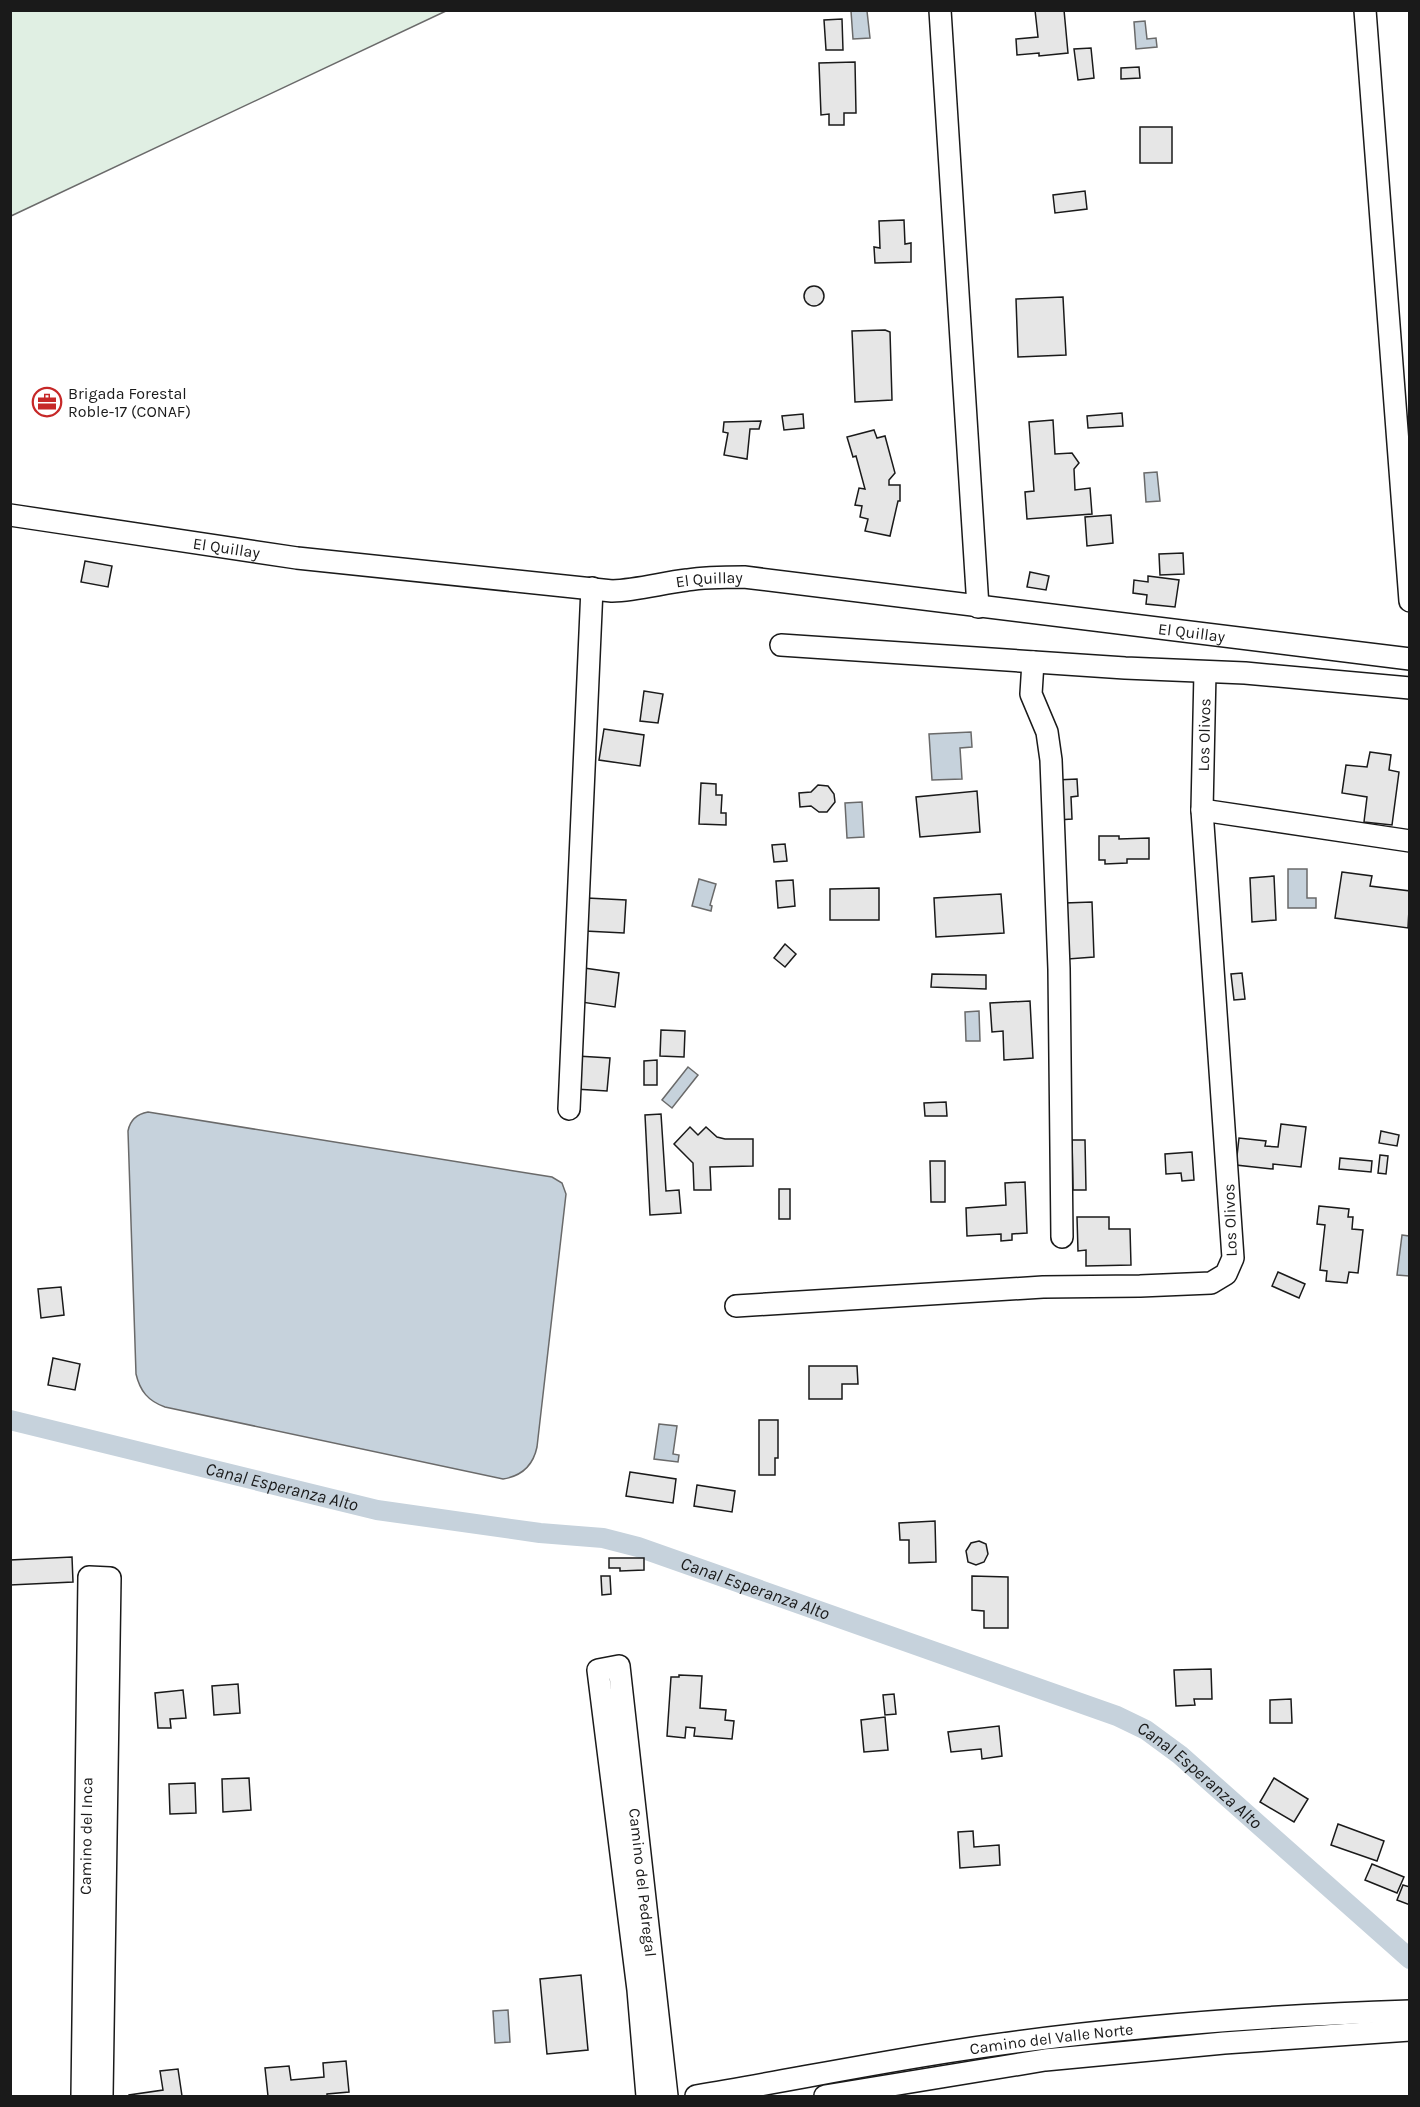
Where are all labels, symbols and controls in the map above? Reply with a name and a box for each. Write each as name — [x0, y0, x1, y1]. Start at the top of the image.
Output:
place label: Brigada Forestal Roble-17 (CONAF) — [68, 384, 191, 421]
office icon: Brigada Forestal Roble-17 (CONAF) — [31, 386, 63, 418]
street label: El Quillay — [192, 533, 262, 562]
street label: El Quillay — [674, 567, 743, 591]
street label: El Quillay — [1157, 619, 1227, 646]
street label: Los Olivos — [1193, 698, 1214, 772]
street label: Los Olivos — [1219, 1183, 1241, 1257]
water label: Canal Esperanza Alto — [203, 1457, 361, 1516]
water label: Canal Esperanza Alto — [678, 1552, 833, 1625]
water label: Canal Esperanza Alto — [1134, 1717, 1267, 1834]
street label: Camino del Inca — [75, 1777, 96, 1895]
street label: Camino del Pedregal — [625, 1807, 661, 1958]
street label: Camino del Valle Norte — [968, 2019, 1134, 2058]

